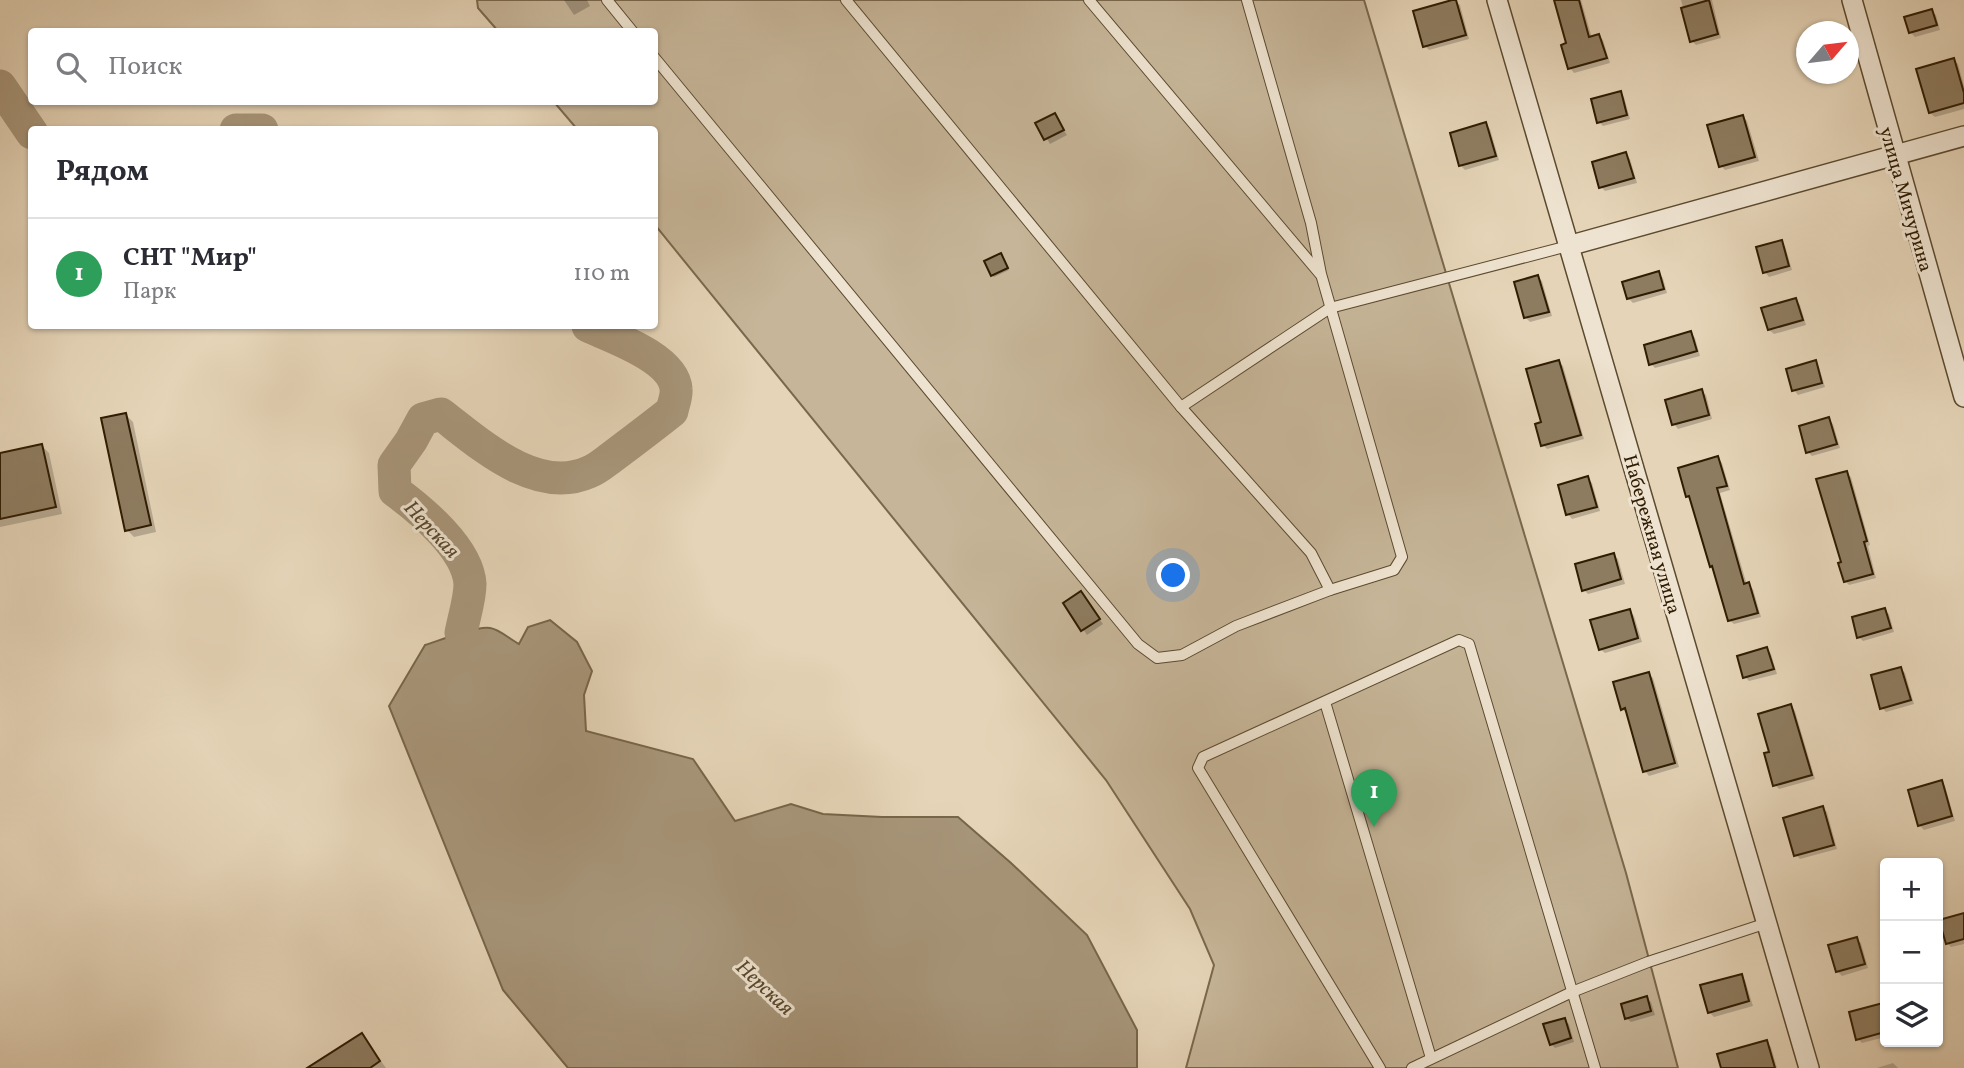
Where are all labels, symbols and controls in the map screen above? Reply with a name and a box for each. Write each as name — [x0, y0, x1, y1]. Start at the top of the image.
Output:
north arrow — [1796, 21, 1859, 84]
search box — [28, 28, 658, 105]
icon: search — [52, 48, 90, 86]
text: Поиск — [108, 49, 182, 85]
street label: улица Мичурина — [1872, 124, 1938, 275]
text: Рядом — [56, 151, 149, 193]
text: СНТ "Мир" — [123, 240, 257, 276]
text: 1 — [74, 258, 84, 290]
text: 110 m — [573, 258, 630, 290]
text: Парк — [123, 276, 176, 308]
street label: Набережная улица — [1616, 452, 1686, 617]
water label: Нерская — [396, 495, 465, 566]
your location — [1156, 558, 1190, 592]
pin: 1 — [1351, 769, 1397, 827]
map controls — [1880, 858, 1943, 1047]
button: + — [1880, 858, 1943, 921]
button: − — [1880, 921, 1943, 984]
water label: Нерская — [728, 954, 799, 1023]
button: layers — [1880, 984, 1943, 1047]

